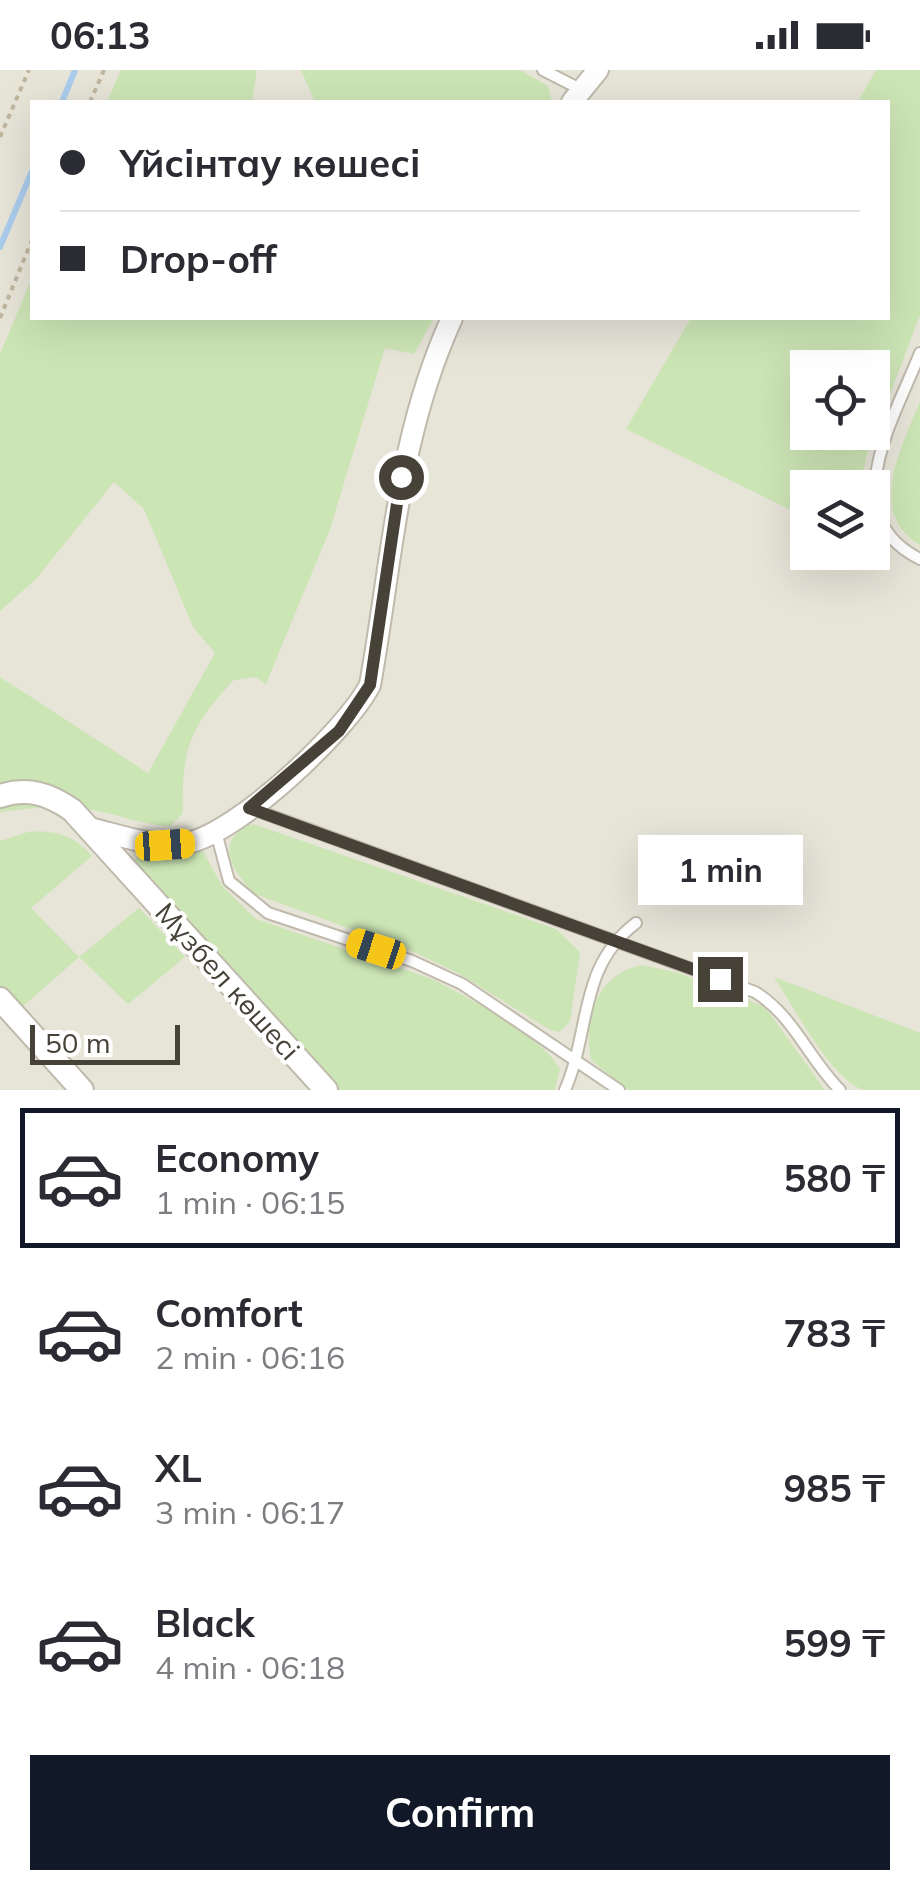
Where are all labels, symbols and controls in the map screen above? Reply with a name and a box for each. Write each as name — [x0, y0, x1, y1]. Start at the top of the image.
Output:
text: 06:13 — [50, 11, 151, 59]
text: Үйсінтау көшесі — [120, 139, 420, 187]
text: Drop-off — [120, 235, 277, 283]
map controls — [790, 350, 890, 570]
button: locate — [790, 350, 890, 450]
route start — [379, 455, 424, 500]
button: layers — [790, 470, 890, 570]
car — [134, 828, 196, 862]
callout: 1 min — [638, 834, 802, 904]
text: 1 min — [678, 850, 763, 890]
street label: Мұзбел көшесі — [148, 895, 308, 1067]
car — [343, 925, 409, 973]
route end — [698, 957, 743, 1002]
scale bar — [30, 1020, 180, 1064]
text: 50 m — [45, 1025, 111, 1060]
icon: car — [35, 1133, 125, 1223]
text: Economy — [155, 1134, 319, 1182]
text: 580 ₸ — [783, 1154, 885, 1202]
text: 1 min · 06:15 — [155, 1182, 345, 1222]
icon: car — [35, 1288, 125, 1378]
text: Comfort — [155, 1289, 303, 1337]
text: 783 ₸ — [783, 1309, 885, 1357]
text: 2 min · 06:16 — [155, 1337, 345, 1377]
icon: car — [35, 1443, 125, 1533]
text: XL — [155, 1444, 202, 1492]
text: 985 ₸ — [783, 1464, 885, 1512]
text: 3 min · 06:17 — [155, 1492, 345, 1532]
icon: car — [35, 1598, 125, 1688]
text: Black — [155, 1599, 255, 1647]
text: 599 ₸ — [783, 1619, 885, 1667]
text: 4 min · 06:18 — [155, 1647, 345, 1687]
button: Confirm — [30, 1755, 890, 1870]

